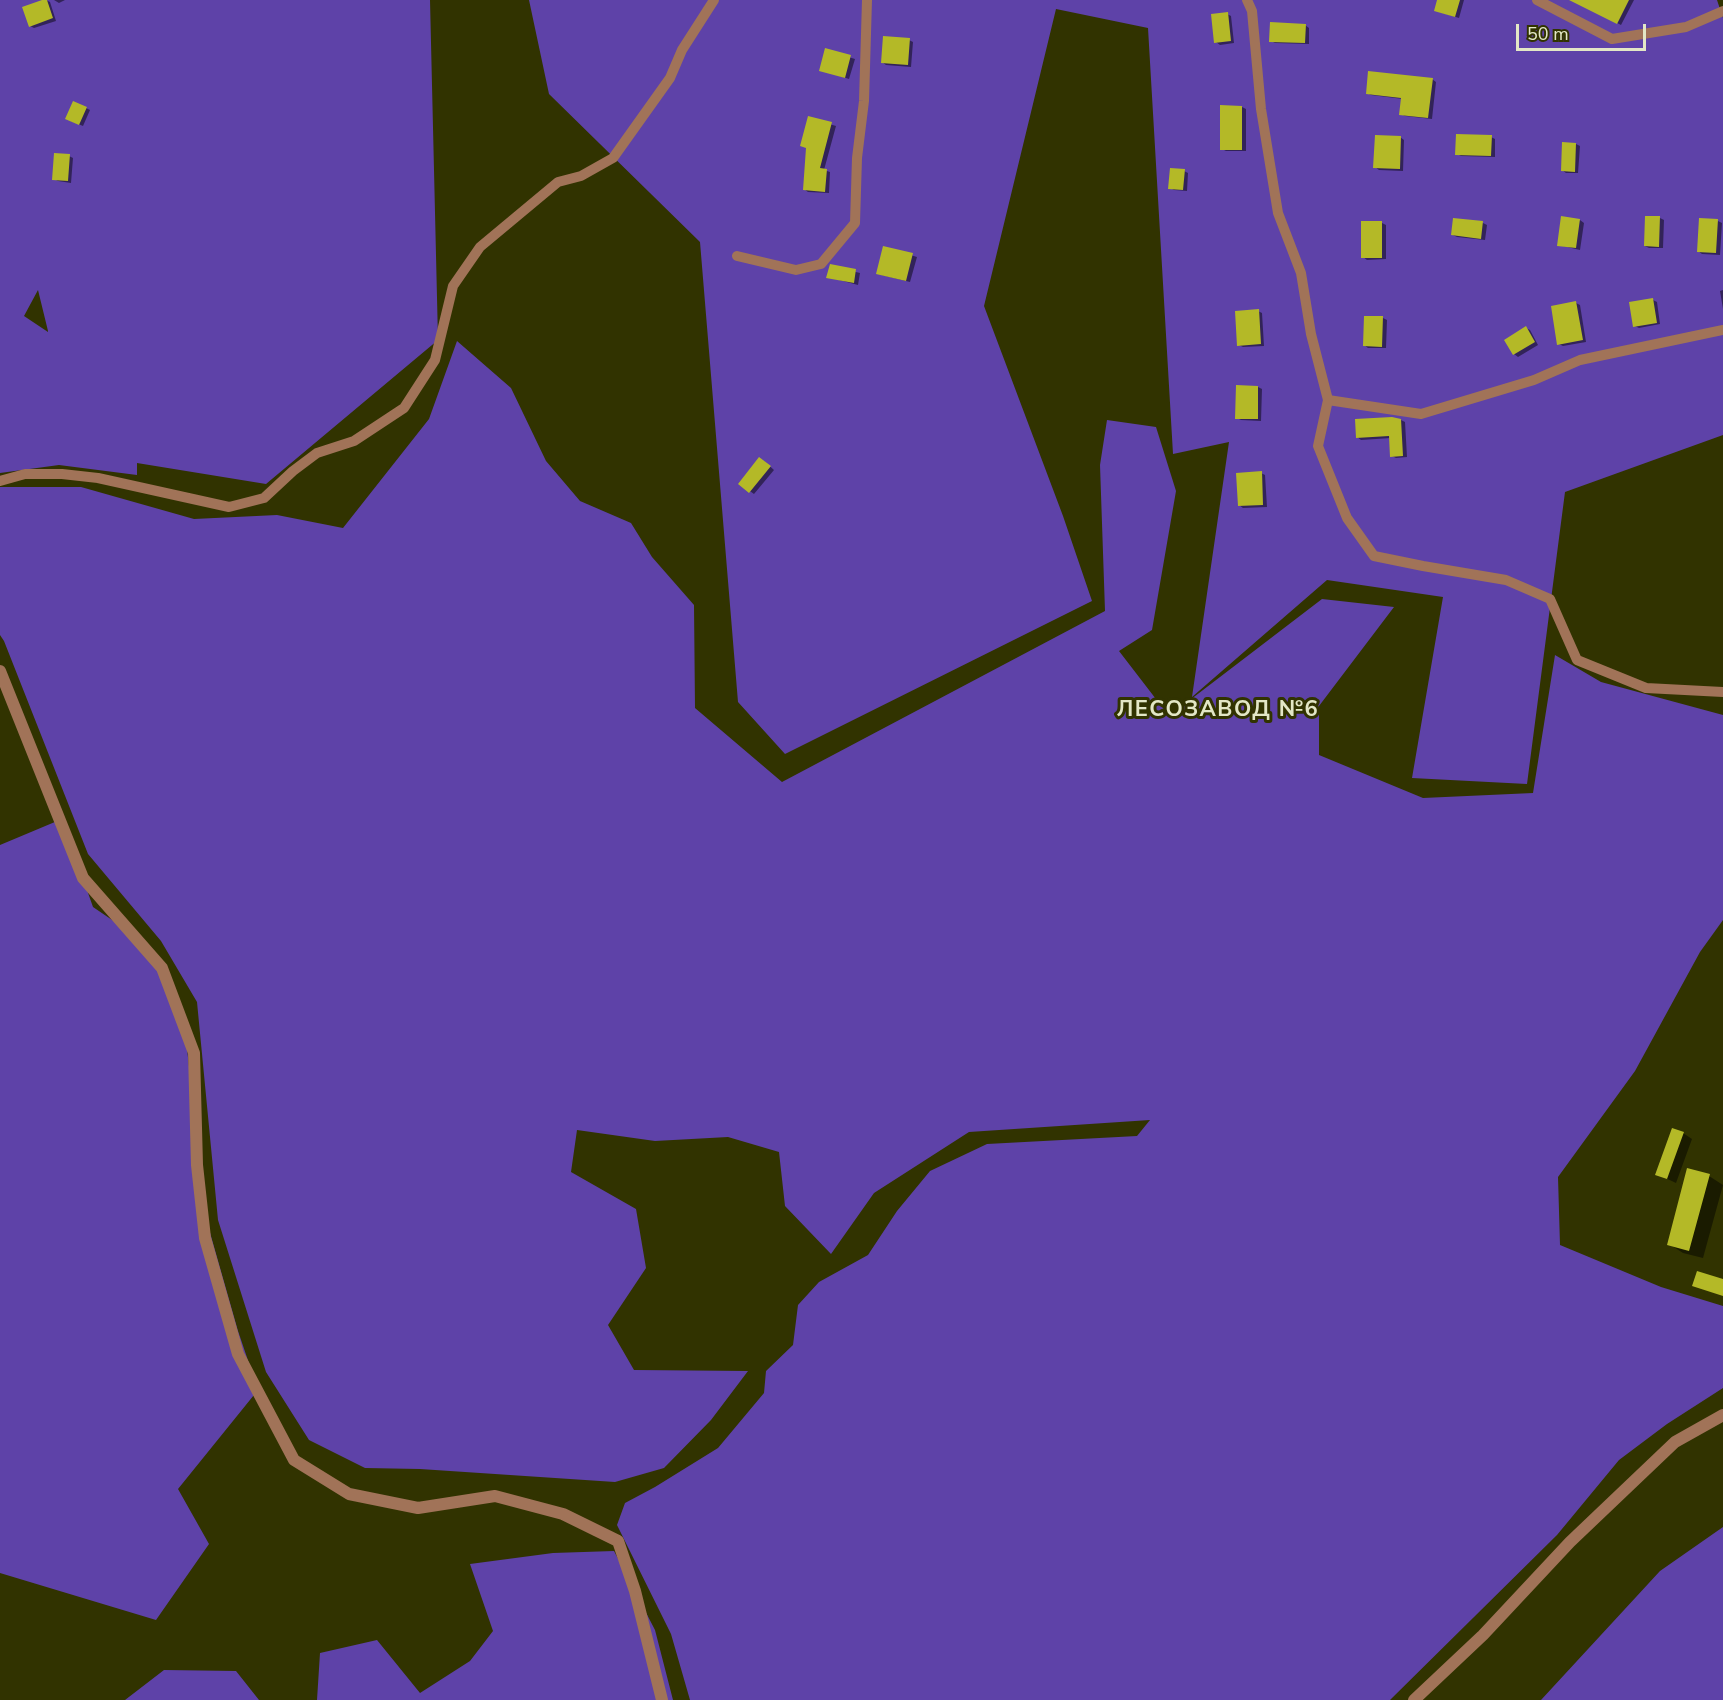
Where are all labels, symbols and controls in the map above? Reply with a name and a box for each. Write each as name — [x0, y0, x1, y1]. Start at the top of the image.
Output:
scale bar — [1519, 12, 1650, 50]
text: 50 m — [1527, 22, 1569, 46]
district label: ЛЕСОЗАВОД №6 — [1117, 698, 1319, 724]

